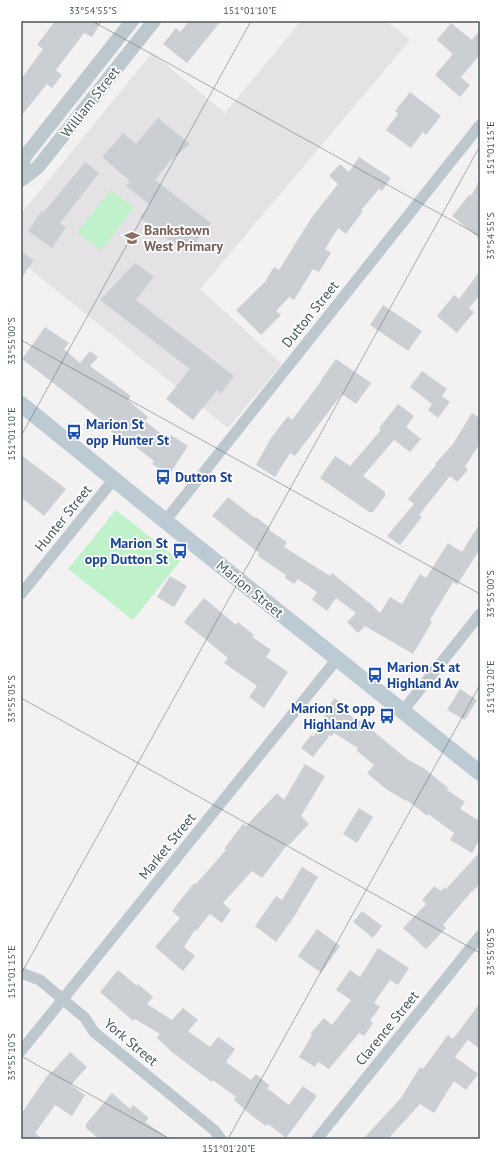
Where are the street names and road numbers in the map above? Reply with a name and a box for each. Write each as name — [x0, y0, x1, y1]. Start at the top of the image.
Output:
street label: William Street — [57, 63, 123, 141]
street label: Dutton Street — [278, 277, 343, 351]
street label: Hunter Street — [31, 481, 96, 555]
street label: Marion Street — [213, 556, 287, 622]
street label: Market Street — [135, 809, 200, 883]
street label: Clarence Street — [351, 987, 423, 1069]
street label: York Street — [100, 1014, 162, 1070]

